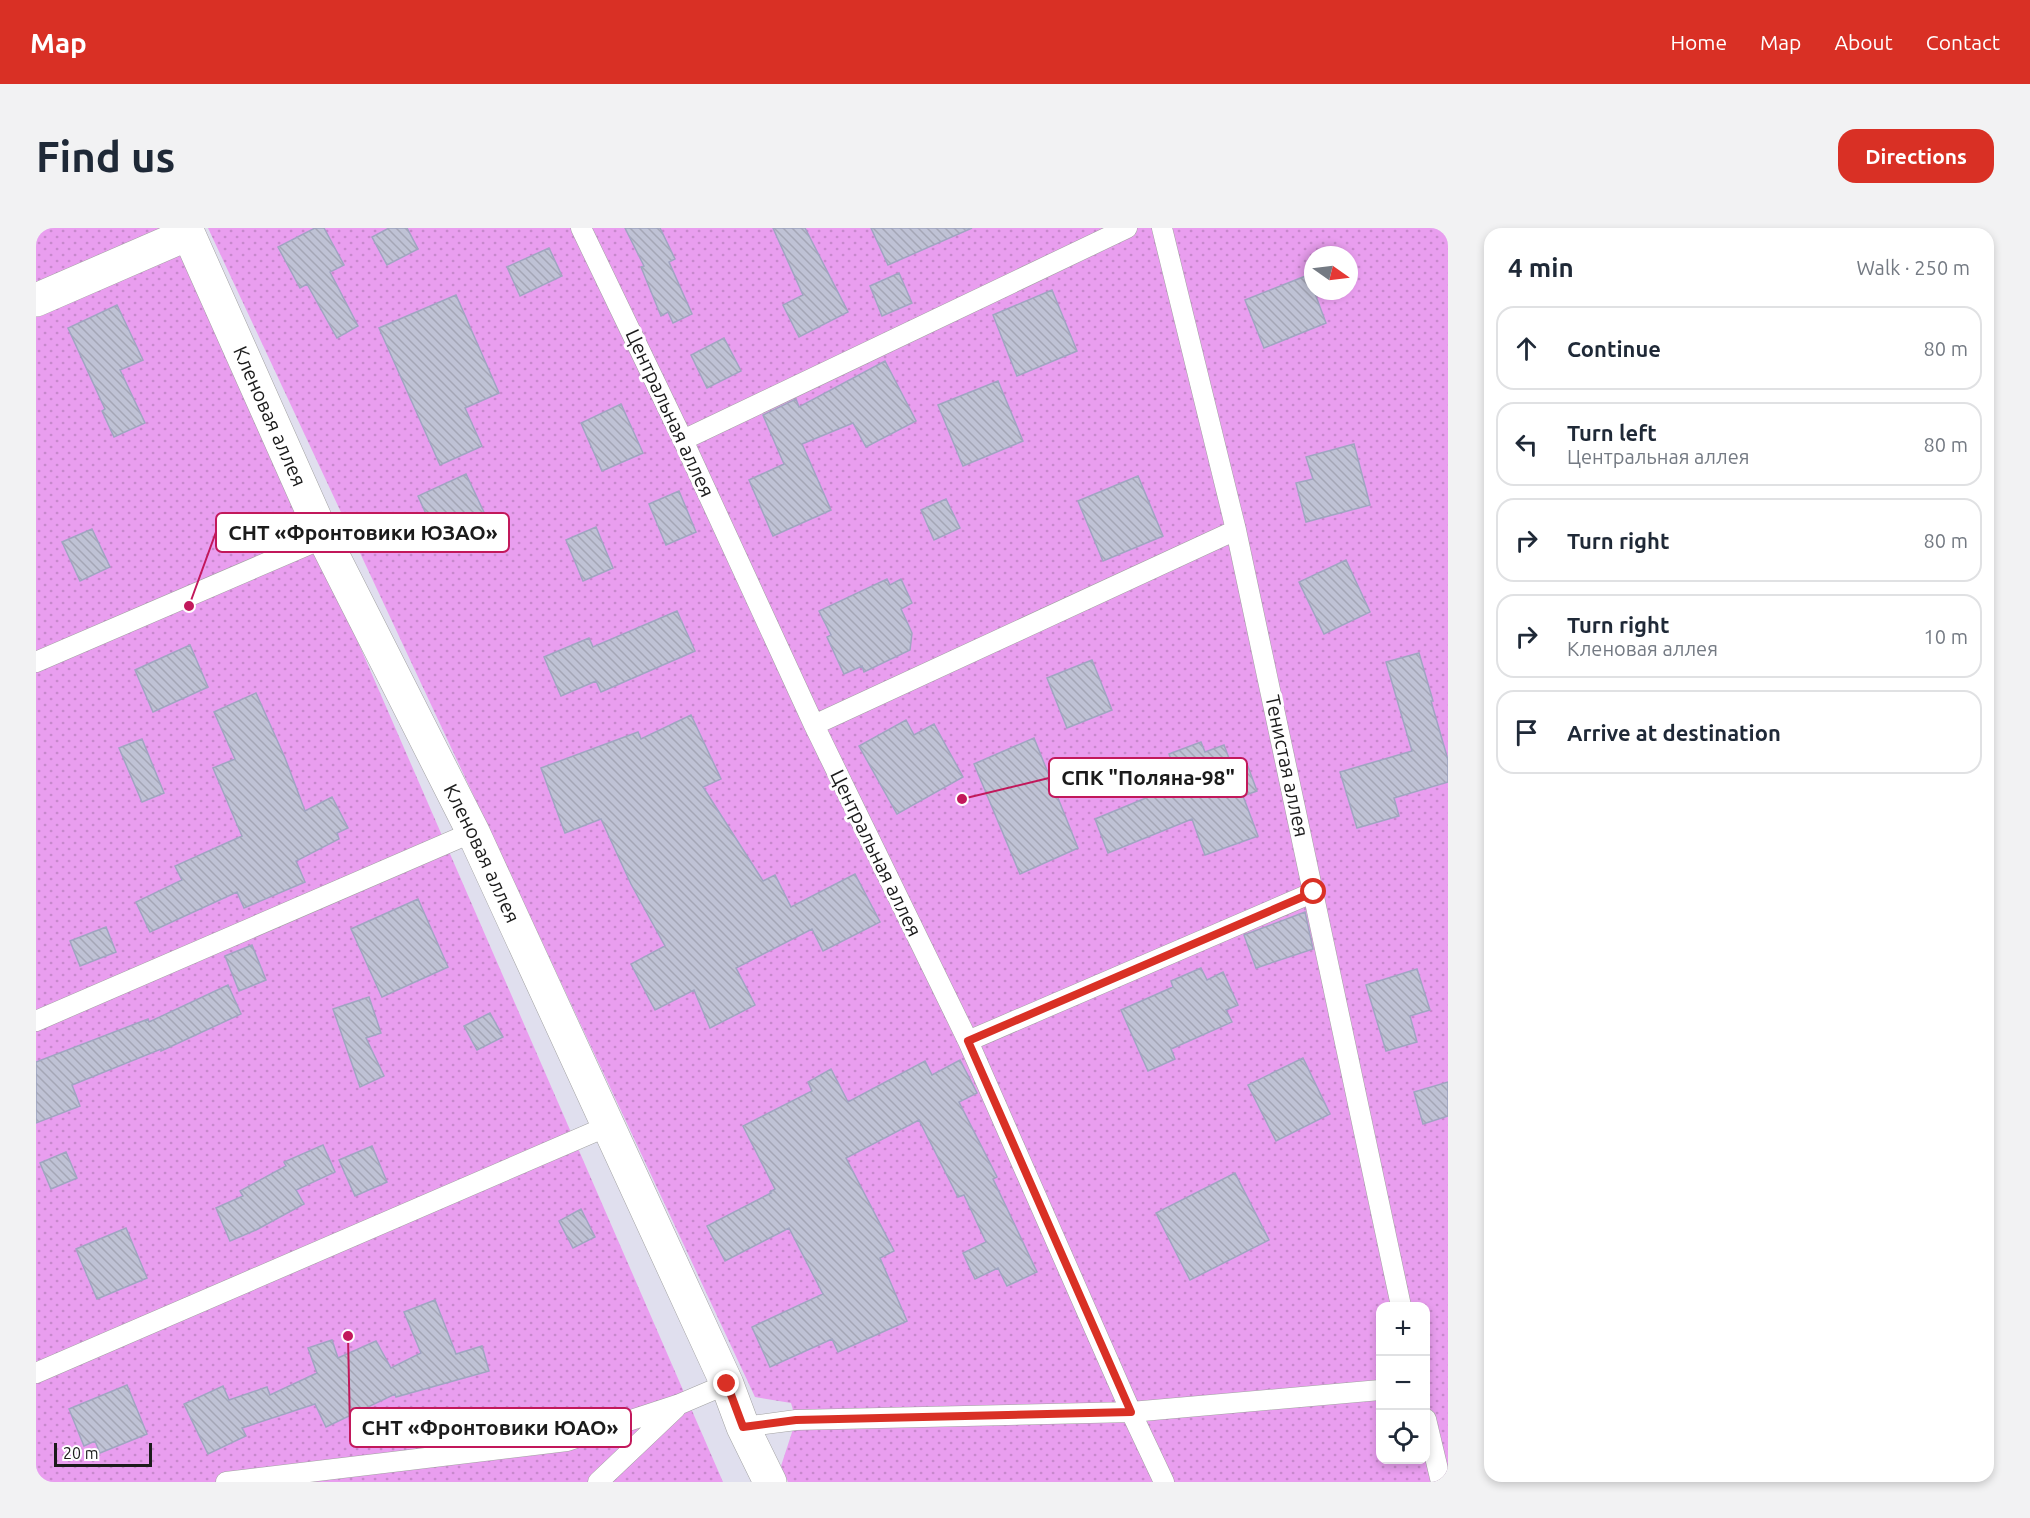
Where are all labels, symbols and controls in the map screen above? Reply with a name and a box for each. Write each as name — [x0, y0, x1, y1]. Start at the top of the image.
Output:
text: Map — [30, 27, 87, 58]
text: Home — [1670, 30, 1727, 54]
text: Map — [1760, 30, 1801, 54]
text: About — [1834, 30, 1893, 54]
text: Contact — [1926, 30, 2000, 54]
button: Directions — [1838, 129, 1994, 183]
text: Find us — [36, 133, 175, 180]
north arrow — [1304, 246, 1358, 300]
text: 4 min — [1508, 253, 1574, 282]
text: Walk · 250 m — [1857, 256, 1970, 279]
street label: Центральная аллея — [621, 325, 719, 500]
icon: ahead — [1510, 332, 1543, 365]
text: Continue — [1567, 336, 1661, 361]
text: 80 m — [1924, 337, 1968, 360]
street label: Кленовая аллея — [229, 342, 311, 490]
text: Turn left — [1567, 420, 1657, 445]
icon: left — [1510, 428, 1543, 461]
text: 80 m — [1924, 433, 1968, 456]
text: Центральная аллея — [1567, 445, 1750, 468]
callout: СНТ «Фронтовики ЮЗАО» — [216, 513, 509, 552]
text: СНТ «Фронтовики ЮЗАО» — [228, 520, 498, 544]
icon: right — [1510, 524, 1543, 557]
text: Turn right — [1567, 528, 1669, 553]
text: 80 m — [1924, 529, 1968, 552]
text: Turn right — [1567, 612, 1669, 637]
icon: right — [1510, 620, 1543, 653]
text: 10 m — [1924, 625, 1968, 648]
text: Кленовая аллея — [1567, 637, 1718, 660]
street label: Тенистая аллея — [1261, 693, 1314, 839]
icon: arrive — [1510, 716, 1543, 749]
text: Arrive at destination — [1567, 720, 1781, 745]
callout: СПК "Поляна-98" — [1049, 758, 1247, 797]
text: СПК "Поляна-98" — [1061, 765, 1235, 789]
street label: Центральная аллея — [826, 766, 927, 940]
street label: Кленовая аллея — [439, 780, 525, 926]
route start — [1300, 878, 1326, 904]
map controls — [1376, 1302, 1430, 1464]
button: + — [1376, 1302, 1430, 1356]
button: − — [1376, 1356, 1430, 1410]
route end — [713, 1370, 739, 1396]
callout: СНТ «Фронтовики ЮАО» — [350, 1408, 631, 1447]
button: locate — [1376, 1410, 1430, 1464]
text: СНТ «Фронтовики ЮАО» — [362, 1415, 619, 1439]
scale bar — [54, 1440, 152, 1468]
text: 20 m — [63, 1444, 99, 1462]

